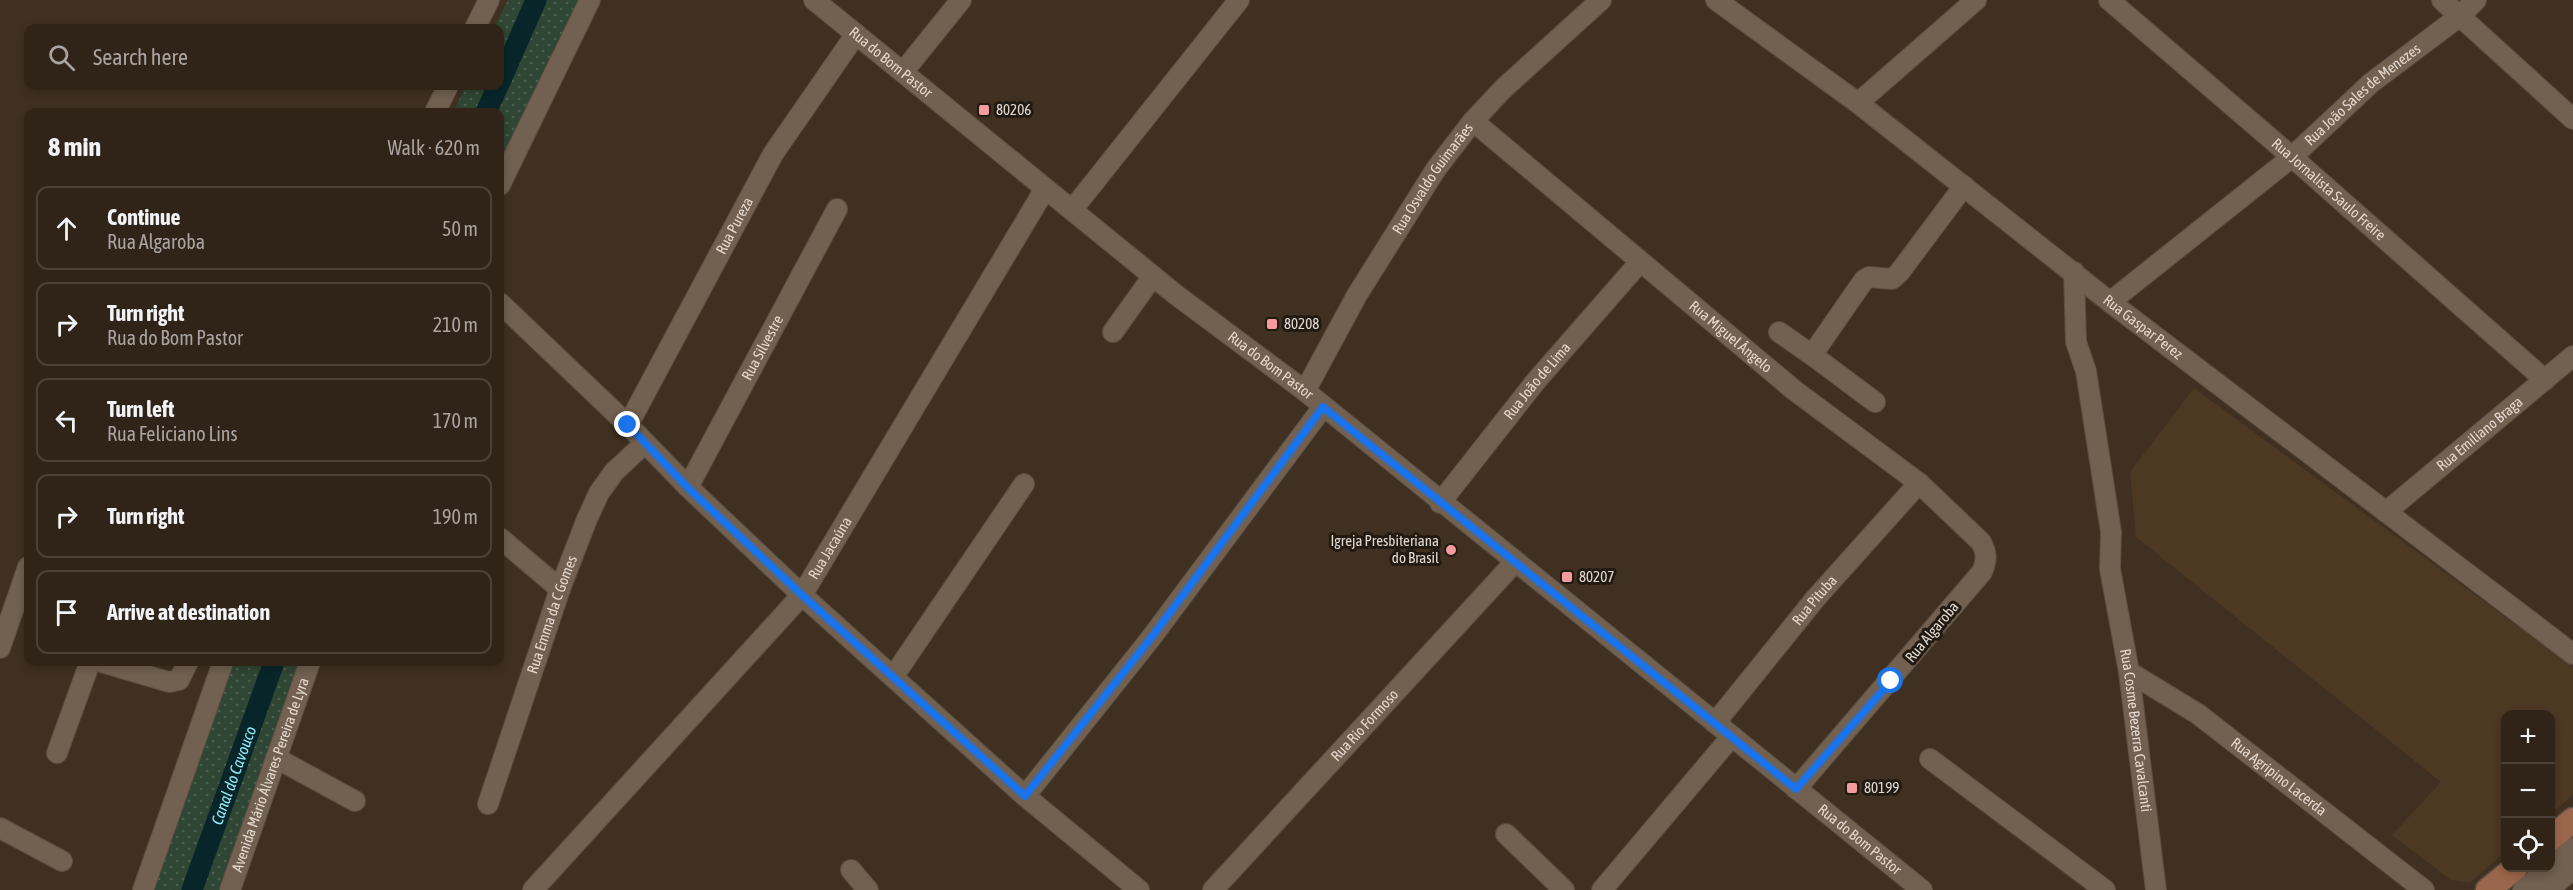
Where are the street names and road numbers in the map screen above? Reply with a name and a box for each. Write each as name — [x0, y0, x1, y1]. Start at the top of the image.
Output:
street label: Rua do Bom Pastor — [846, 23, 936, 101]
street label: Rua João Sales de Menezes — [2301, 40, 2424, 149]
street label: Rua Osvaldo Guimarães — [1388, 120, 1476, 237]
street label: Rua Jornalista Saulo Freire — [2269, 135, 2389, 244]
street label: Rua Pureza — [712, 194, 756, 257]
street label: Rua Gaspar Perez — [2100, 291, 2187, 363]
street label: Rua Miguel Ângelo — [1686, 297, 1776, 376]
street label: Rua Silvestre — [738, 312, 787, 383]
street label: Rua do Bom Pastor — [1225, 328, 1318, 403]
street label: Rua João de Lima — [1500, 339, 1574, 423]
street label: Rua Emiliano Braga — [2433, 393, 2526, 474]
street label: Rua Jacaúna — [805, 513, 855, 582]
street label: Rua Emma da C Gomes — [523, 553, 580, 676]
street label: Rua Pituba — [1788, 572, 1840, 628]
street label: Rua Algaroba — [1901, 598, 1962, 665]
street label: Rua Cosme Bezerra Cavalcanti — [2117, 647, 2155, 813]
street label: Avenida Mário Álvares Pereira de Lyra — [228, 675, 312, 874]
street label: Rua Rio Formoso — [1327, 685, 1402, 764]
street label: Rua Agripino Lacerda — [2228, 734, 2330, 819]
street label: Rua do Bom Pastor — [1815, 800, 1905, 878]

